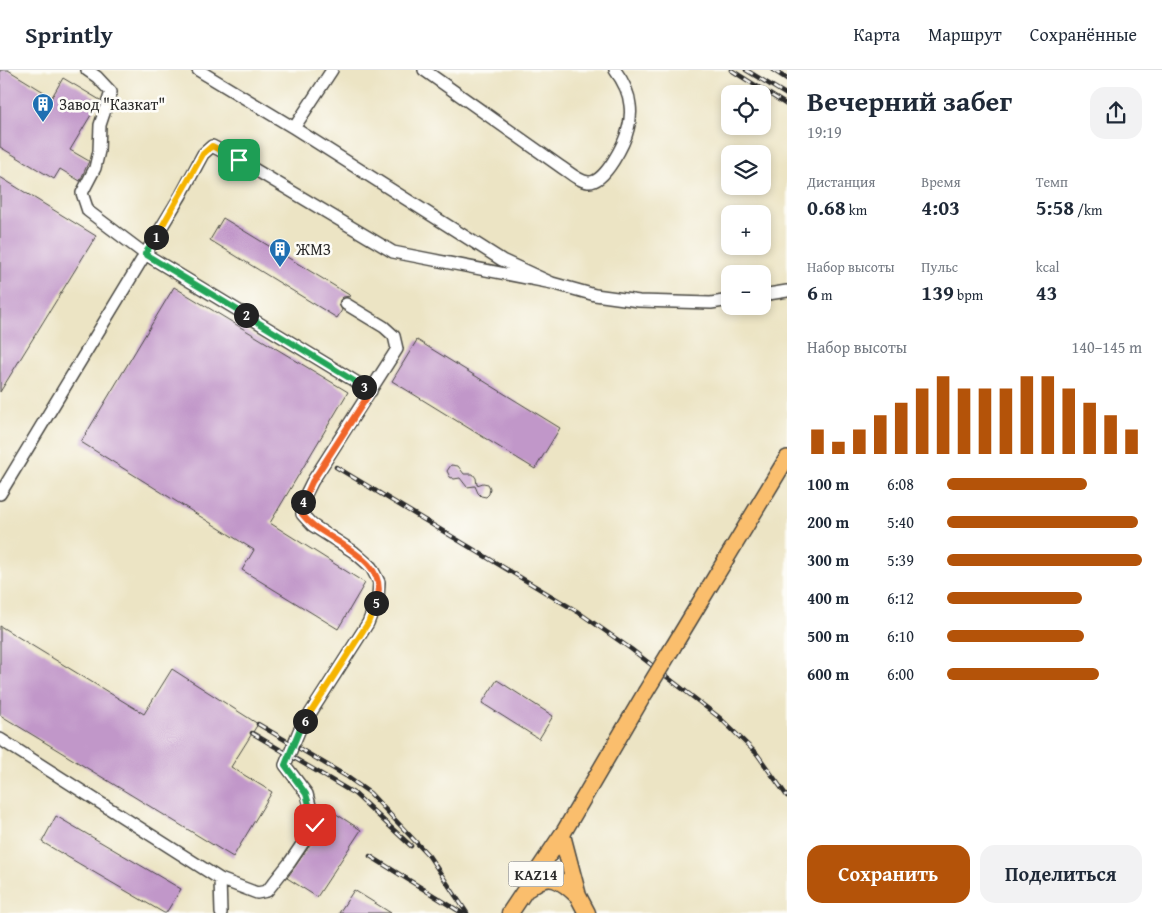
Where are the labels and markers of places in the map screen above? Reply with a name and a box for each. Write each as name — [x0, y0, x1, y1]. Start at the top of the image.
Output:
building icon: Завод "Казкат" — [31, 92, 55, 123]
place label: Завод "Казкат" — [59, 92, 165, 116]
pin — [218, 139, 260, 181]
pin: 1 — [144, 224, 168, 250]
building icon: ЖМЗ — [268, 237, 292, 268]
place label: ЖМЗ — [295, 237, 331, 261]
pin: 2 — [234, 302, 258, 328]
pin: 3 — [352, 374, 376, 400]
pin: 4 — [290, 490, 316, 514]
pin: 5 — [364, 590, 388, 616]
pin: 6 — [292, 708, 318, 734]
pin — [294, 804, 336, 846]

